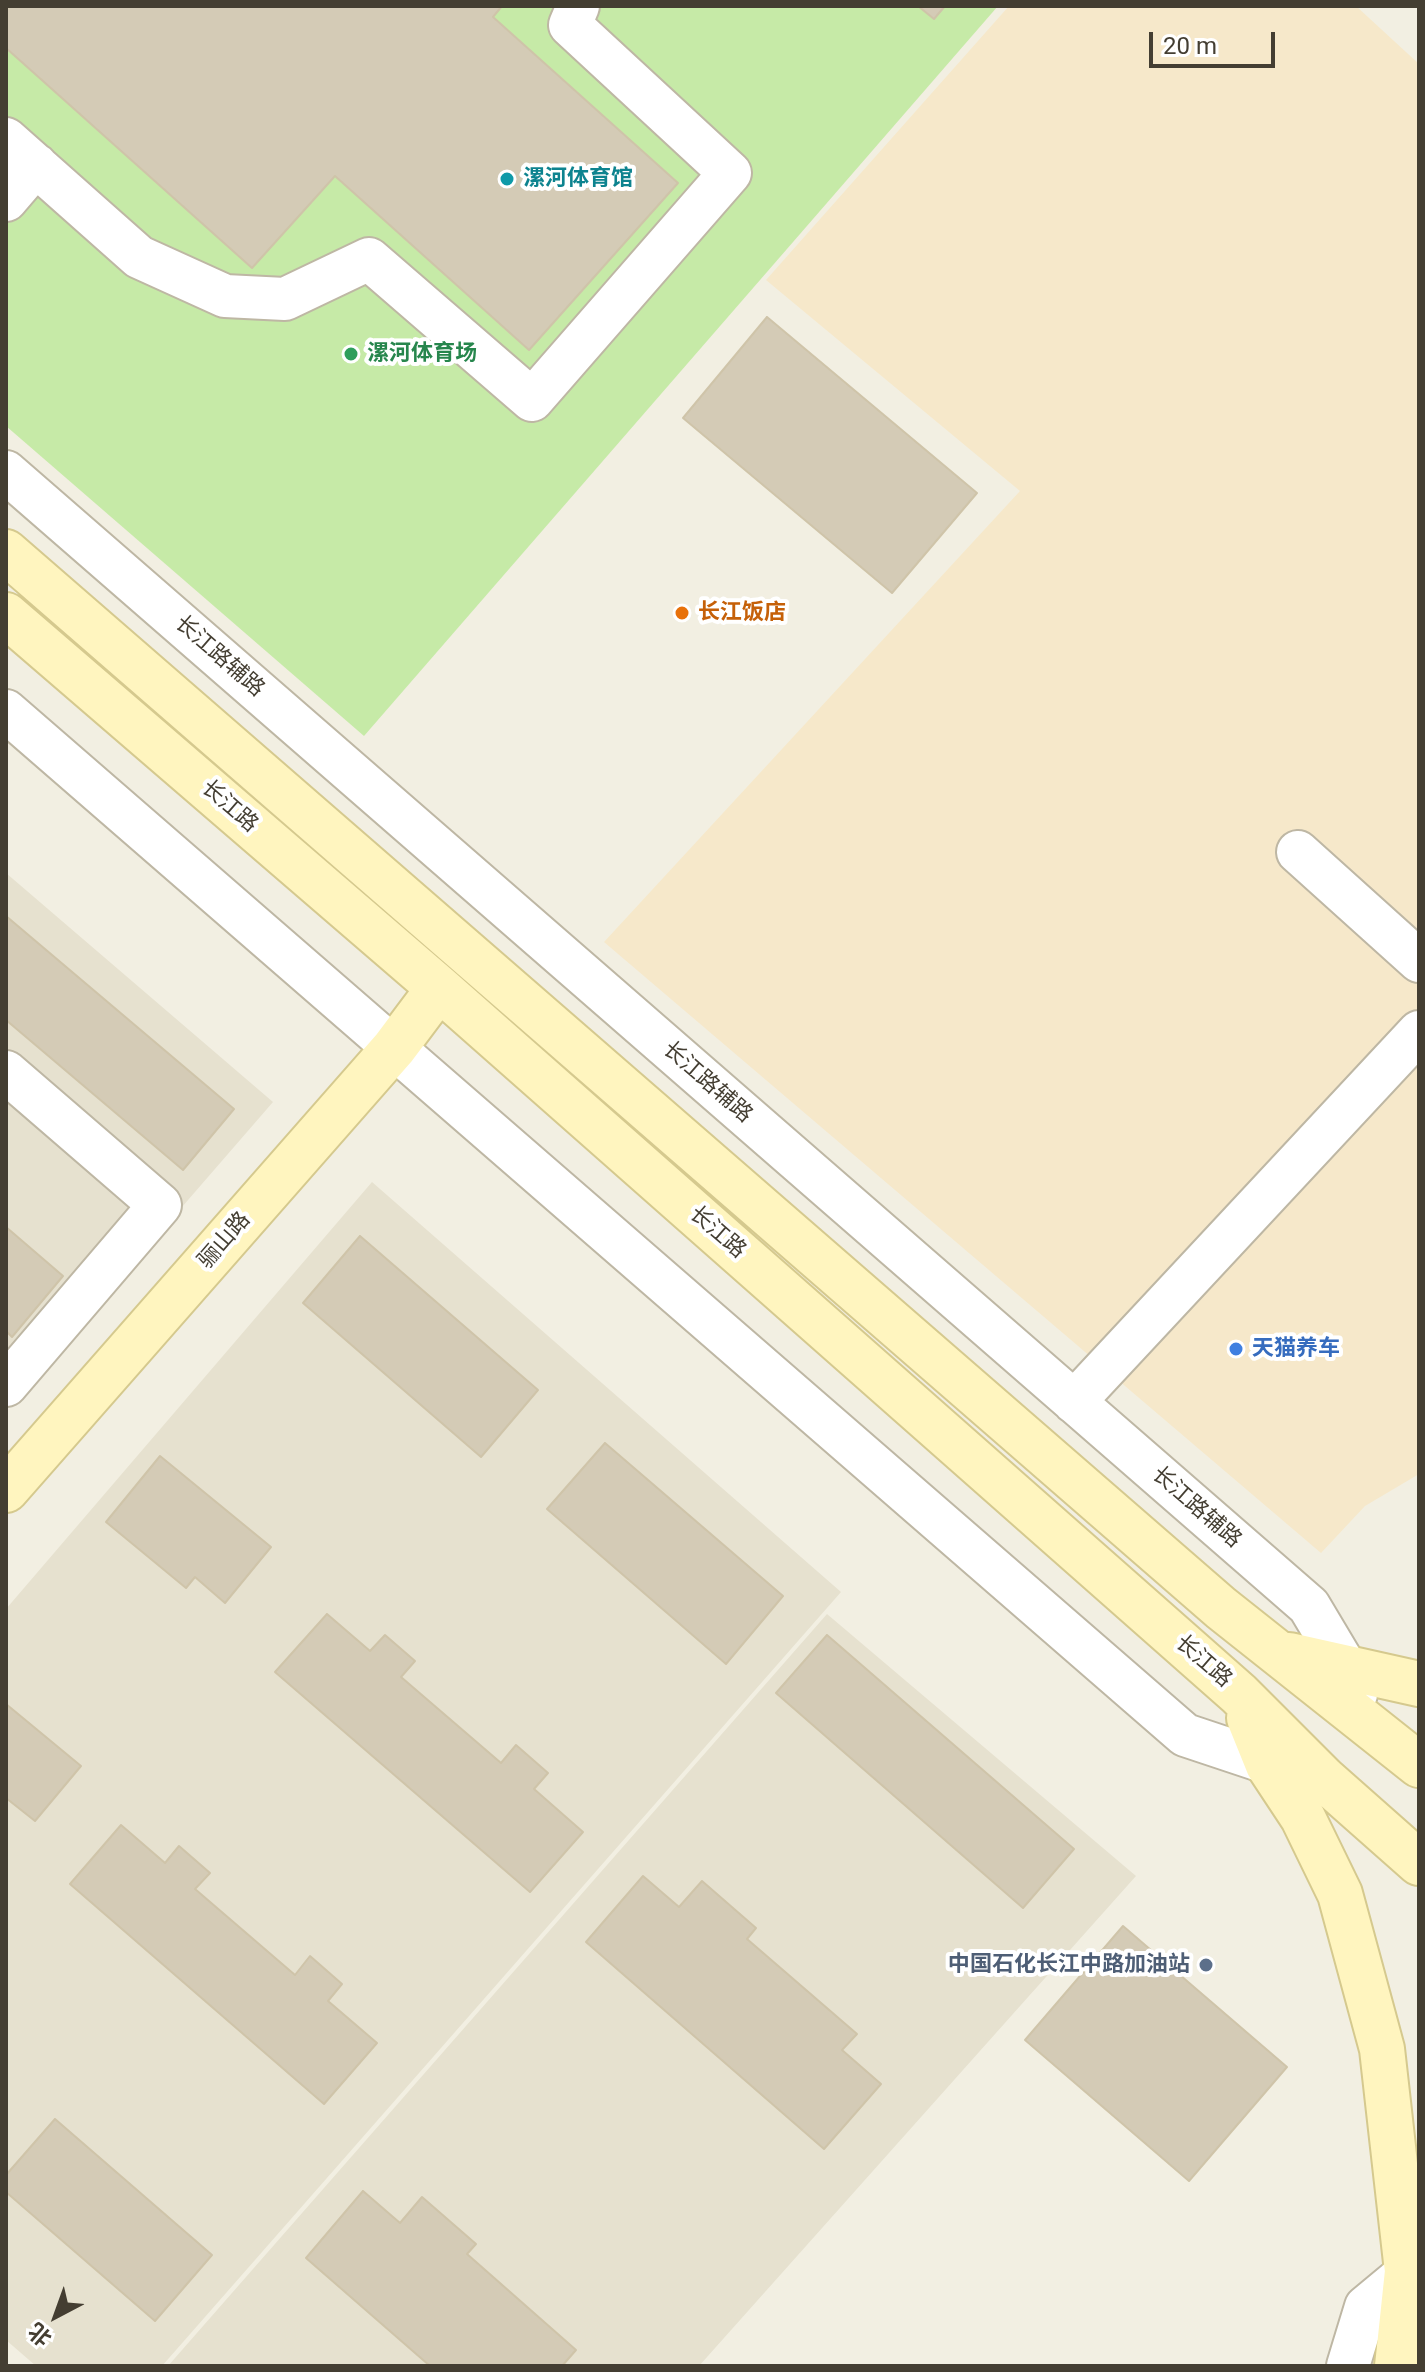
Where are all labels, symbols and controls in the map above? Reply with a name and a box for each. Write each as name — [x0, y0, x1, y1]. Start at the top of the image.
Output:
scale bar — [1153, 16, 1279, 66]
text: 20 m — [1163, 32, 1217, 60]
place label: 漯河体育馆 — [523, 166, 633, 192]
marker: 漯河体育馆 — [498, 170, 516, 188]
place label: 漯河体育场 — [367, 341, 477, 367]
marker: 漯河体育场 — [342, 345, 360, 363]
place label: 长江饭店 — [698, 600, 786, 626]
marker: 长江饭店 — [673, 604, 691, 622]
street label: 长江路辅路 — [169, 611, 269, 703]
street label: 长江路 — [195, 775, 263, 839]
street label: 长江路辅路 — [657, 1037, 757, 1129]
street label: 长江路 — [683, 1201, 751, 1265]
street label: 骊山路 — [193, 1207, 257, 1275]
place label: 天猫养车 — [1252, 1336, 1340, 1362]
marker: 天猫养车 — [1227, 1340, 1245, 1358]
street label: 长江路辅路 — [1146, 1462, 1246, 1554]
street label: 长江路 — [1169, 1630, 1237, 1694]
place label: 中国石化长江中路加油站 — [948, 1952, 1190, 1978]
marker: 中国石化长江中路加油站 — [1197, 1956, 1215, 1974]
north arrow — [16, 2276, 96, 2356]
text: 北 — [23, 2318, 56, 2351]

